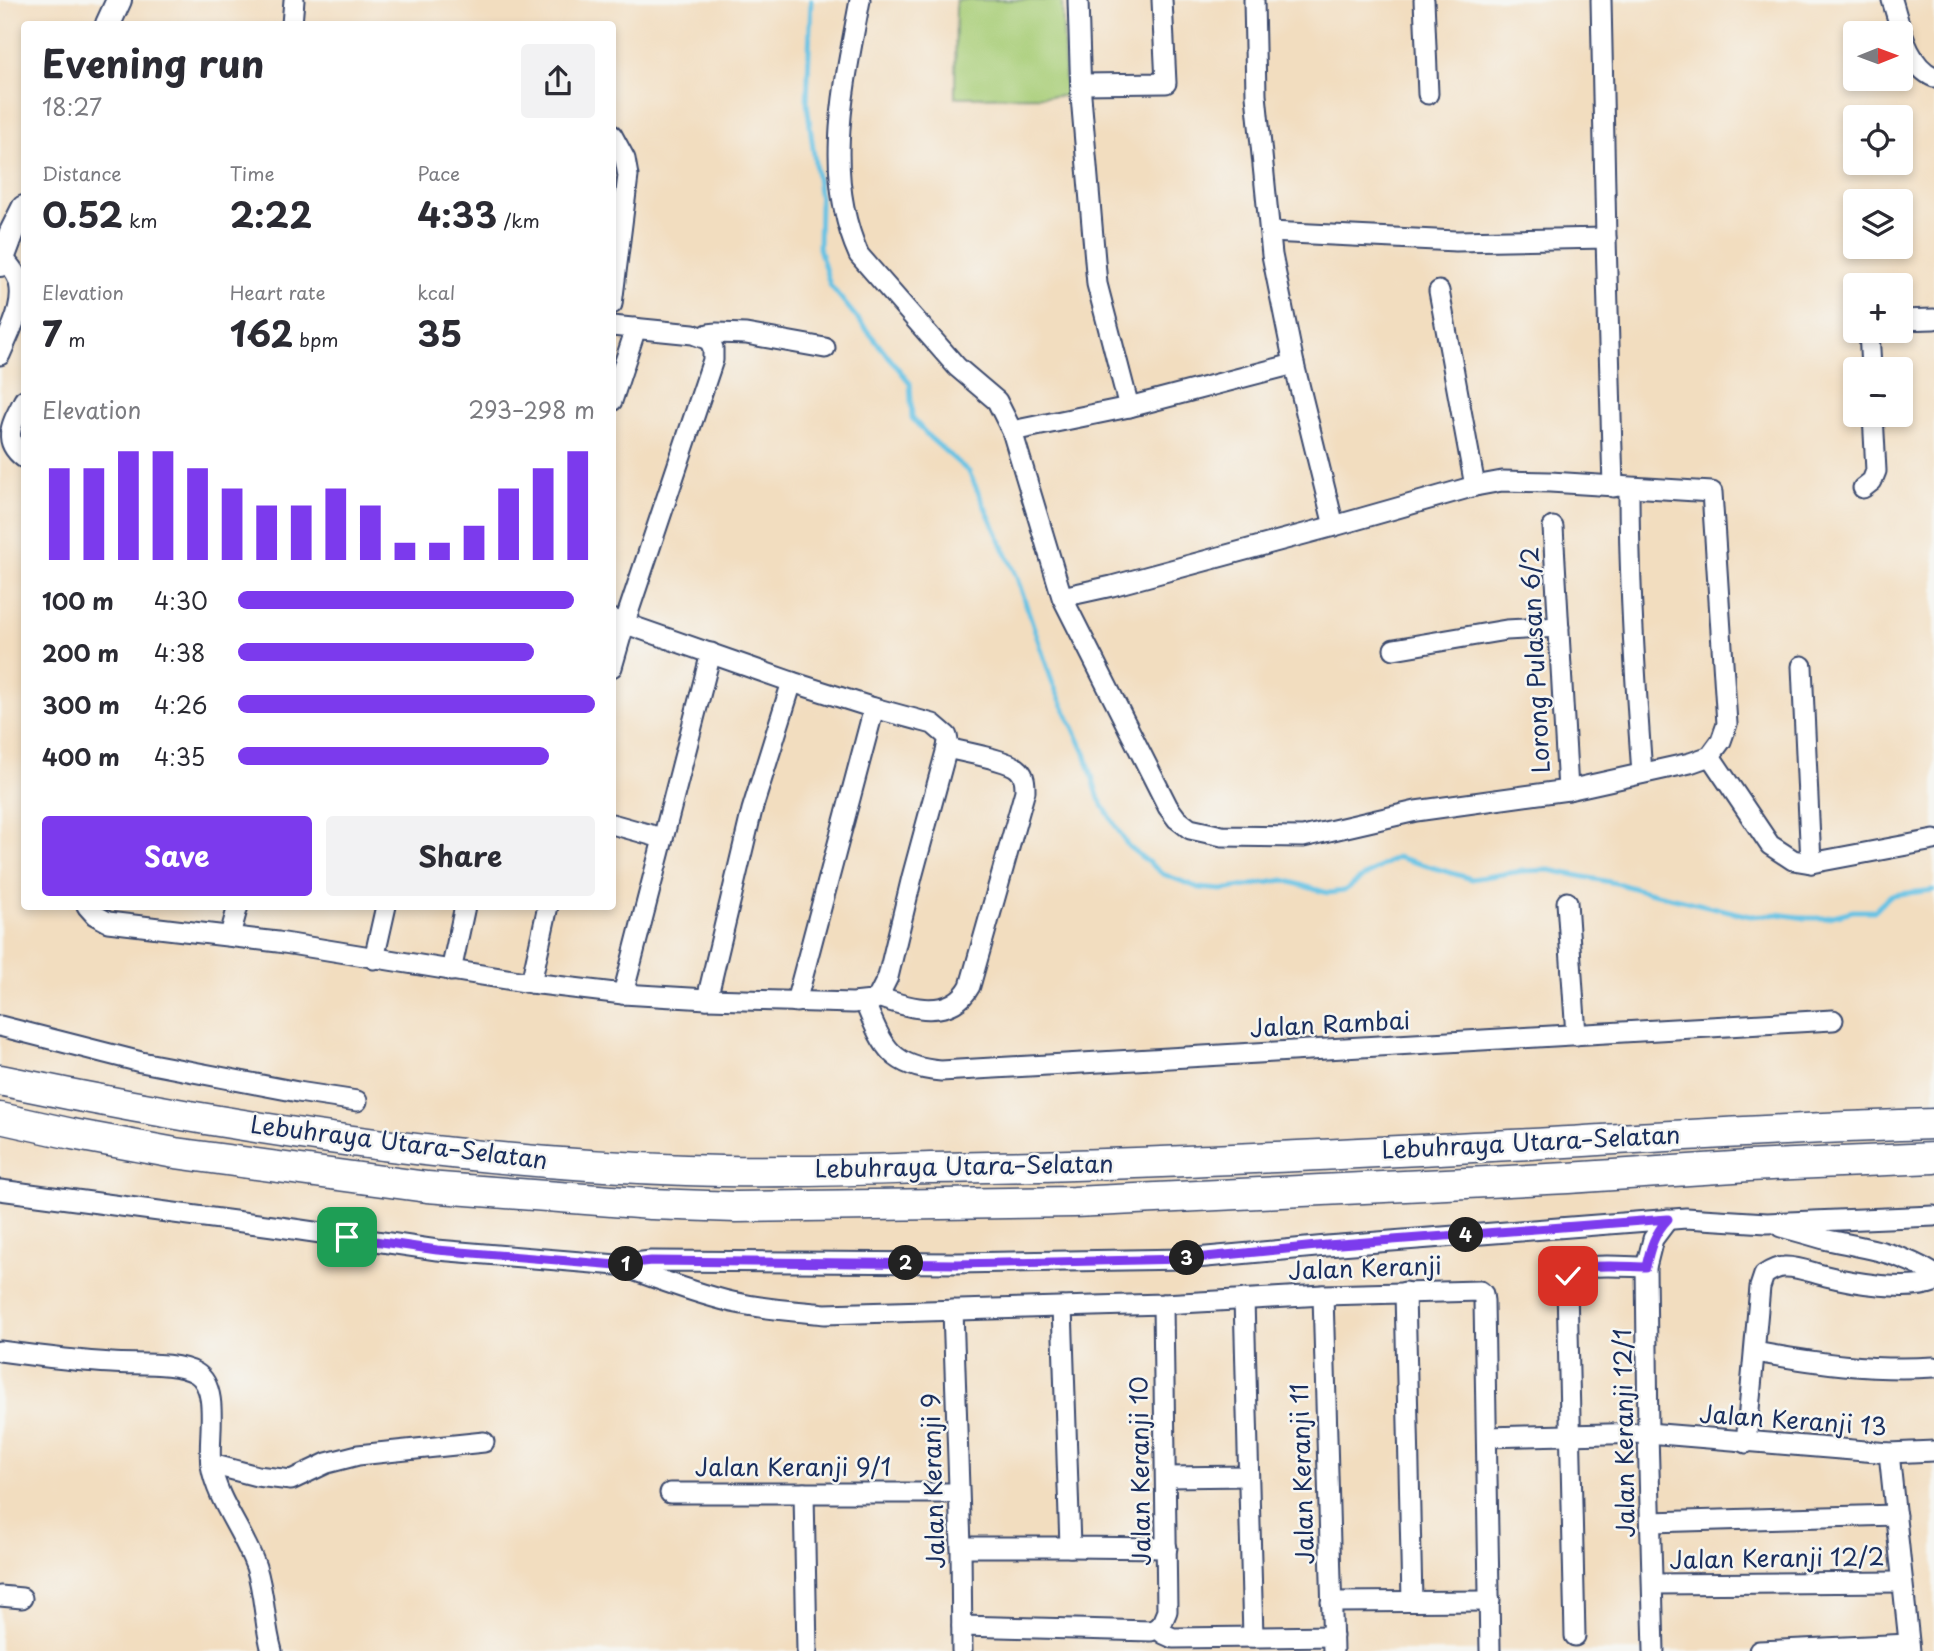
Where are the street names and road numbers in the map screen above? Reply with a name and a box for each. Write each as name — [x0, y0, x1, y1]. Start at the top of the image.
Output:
street label: Lorong Pulasan 6/2 — [1510, 546, 1558, 774]
street label: Jalan Rambai — [1249, 1001, 1411, 1045]
street label: Lebuhraya Utara–Selatan — [249, 1105, 550, 1177]
street label: Lebuhraya Utara–Selatan — [1381, 1115, 1681, 1167]
street label: Lebuhraya Utara–Selatan — [814, 1144, 1114, 1186]
street label: Jalan Keranji — [1288, 1246, 1442, 1288]
street label: Jalan Keranji 12/1 — [1603, 1328, 1643, 1538]
street label: Jalan Keranji 10 — [1119, 1376, 1159, 1566]
street label: Jalan Keranji 11 — [1280, 1383, 1322, 1565]
street label: Jalan Keranji 9 — [911, 1393, 953, 1570]
street label: Jalan Keranji 13 — [1698, 1394, 1888, 1444]
street label: Jalan Keranji 9/1 — [695, 1448, 891, 1484]
street label: Jalan Keranji 12/2 — [1669, 1537, 1885, 1577]

